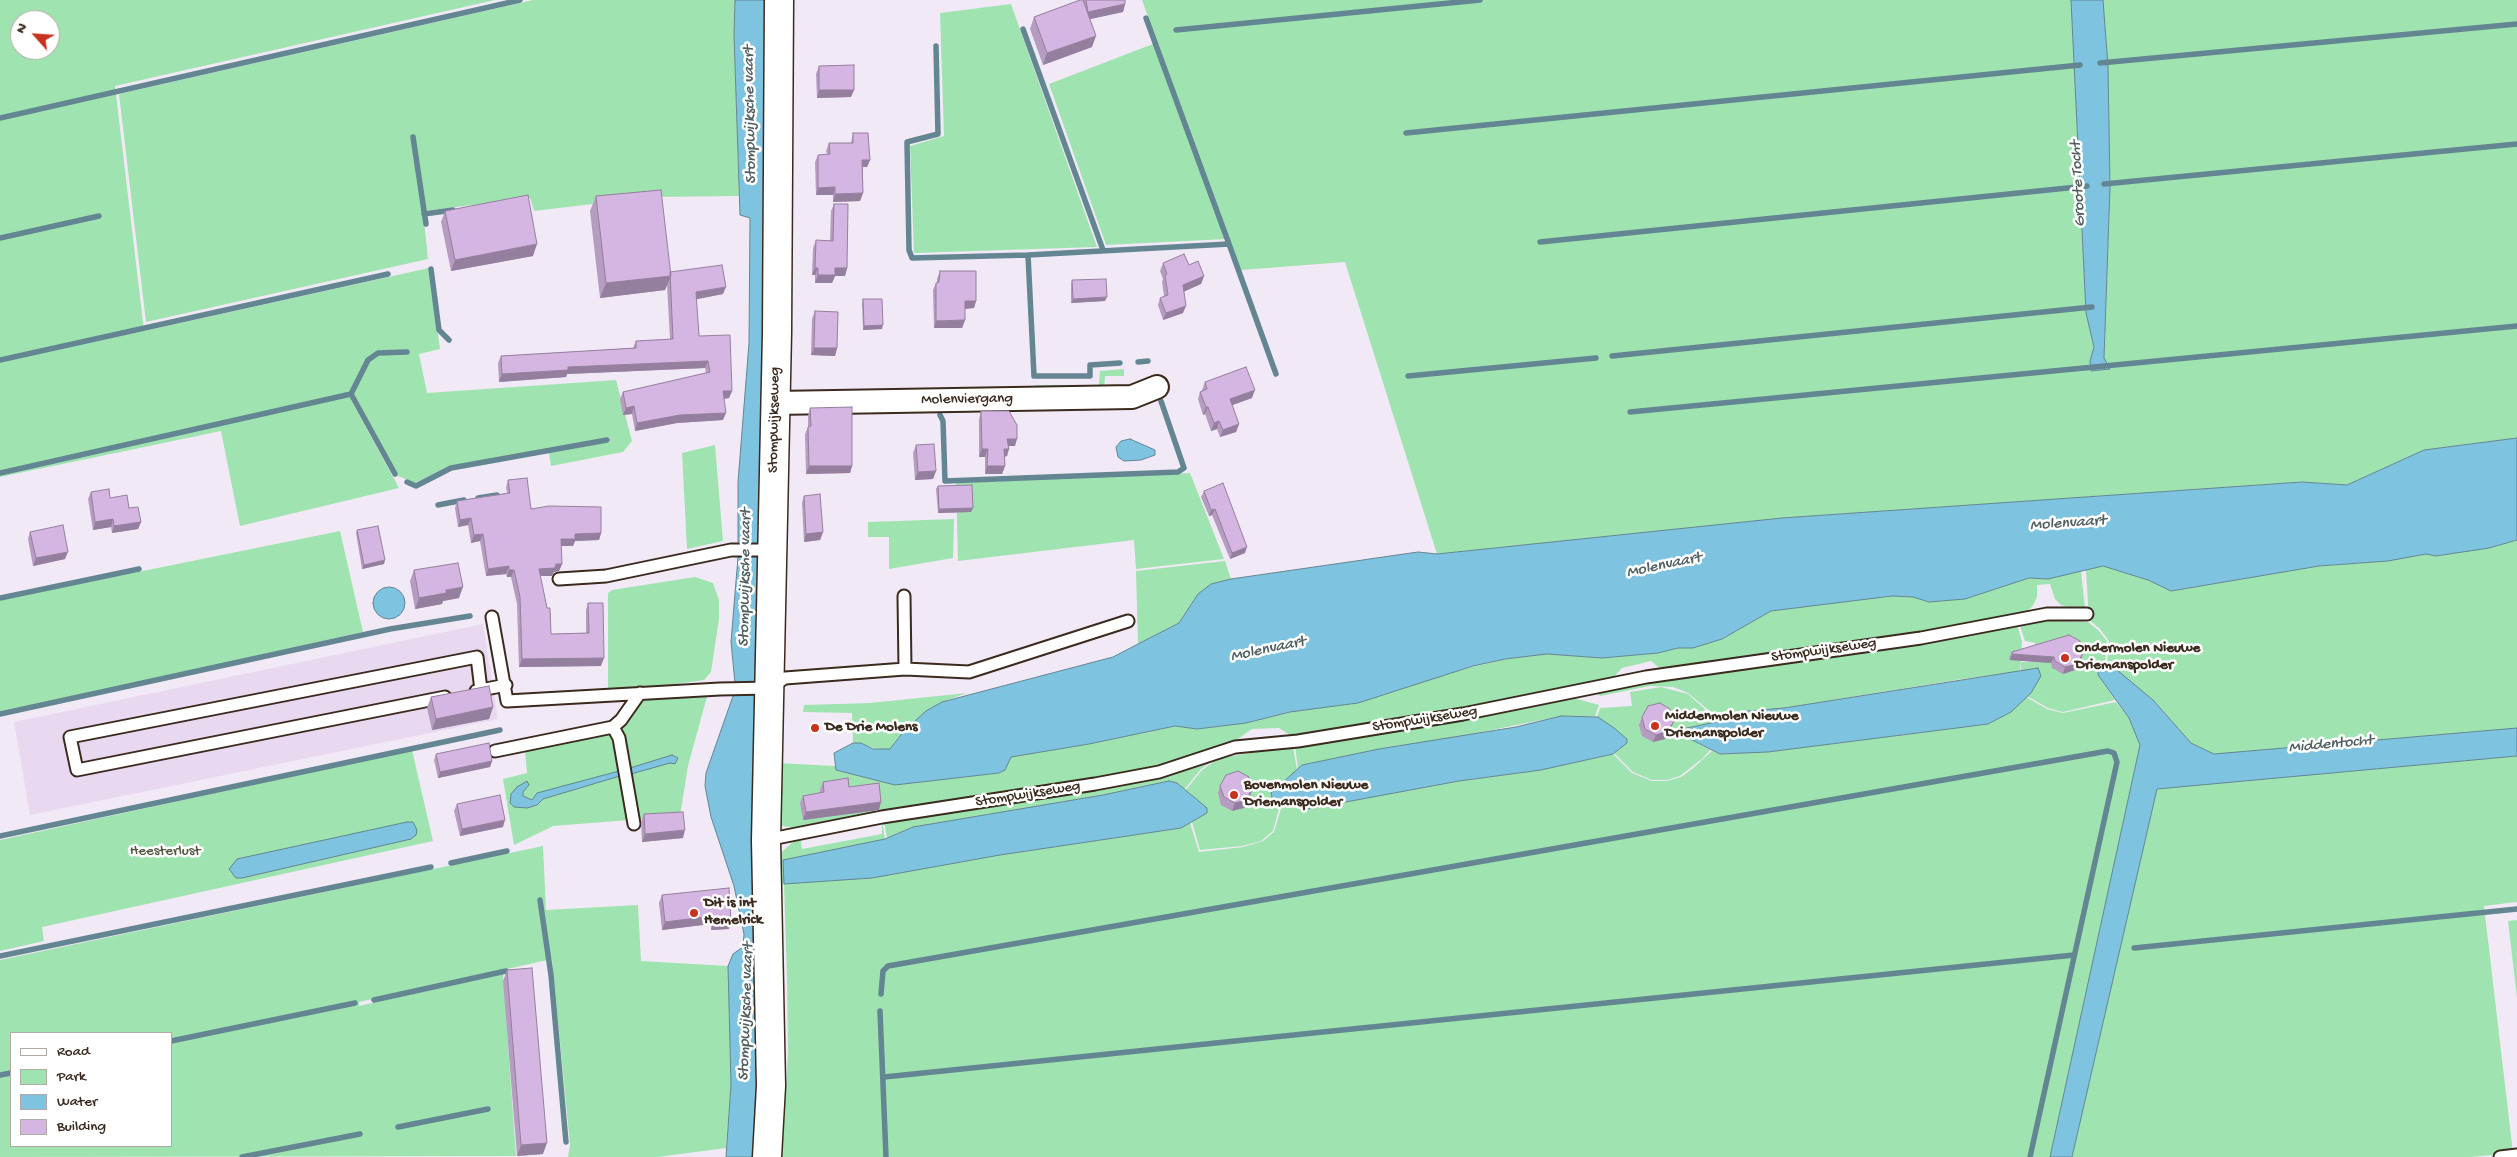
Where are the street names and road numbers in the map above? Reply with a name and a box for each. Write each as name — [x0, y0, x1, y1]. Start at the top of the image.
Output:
street label: Stompwijkseweg — [765, 367, 785, 473]
street label: Molenviergang — [921, 390, 1013, 410]
street label: Stompwijkseweg — [1770, 635, 1878, 667]
street label: Stompwijkseweg — [1371, 703, 1479, 737]
street label: Stompwijkseweg — [974, 778, 1082, 812]

